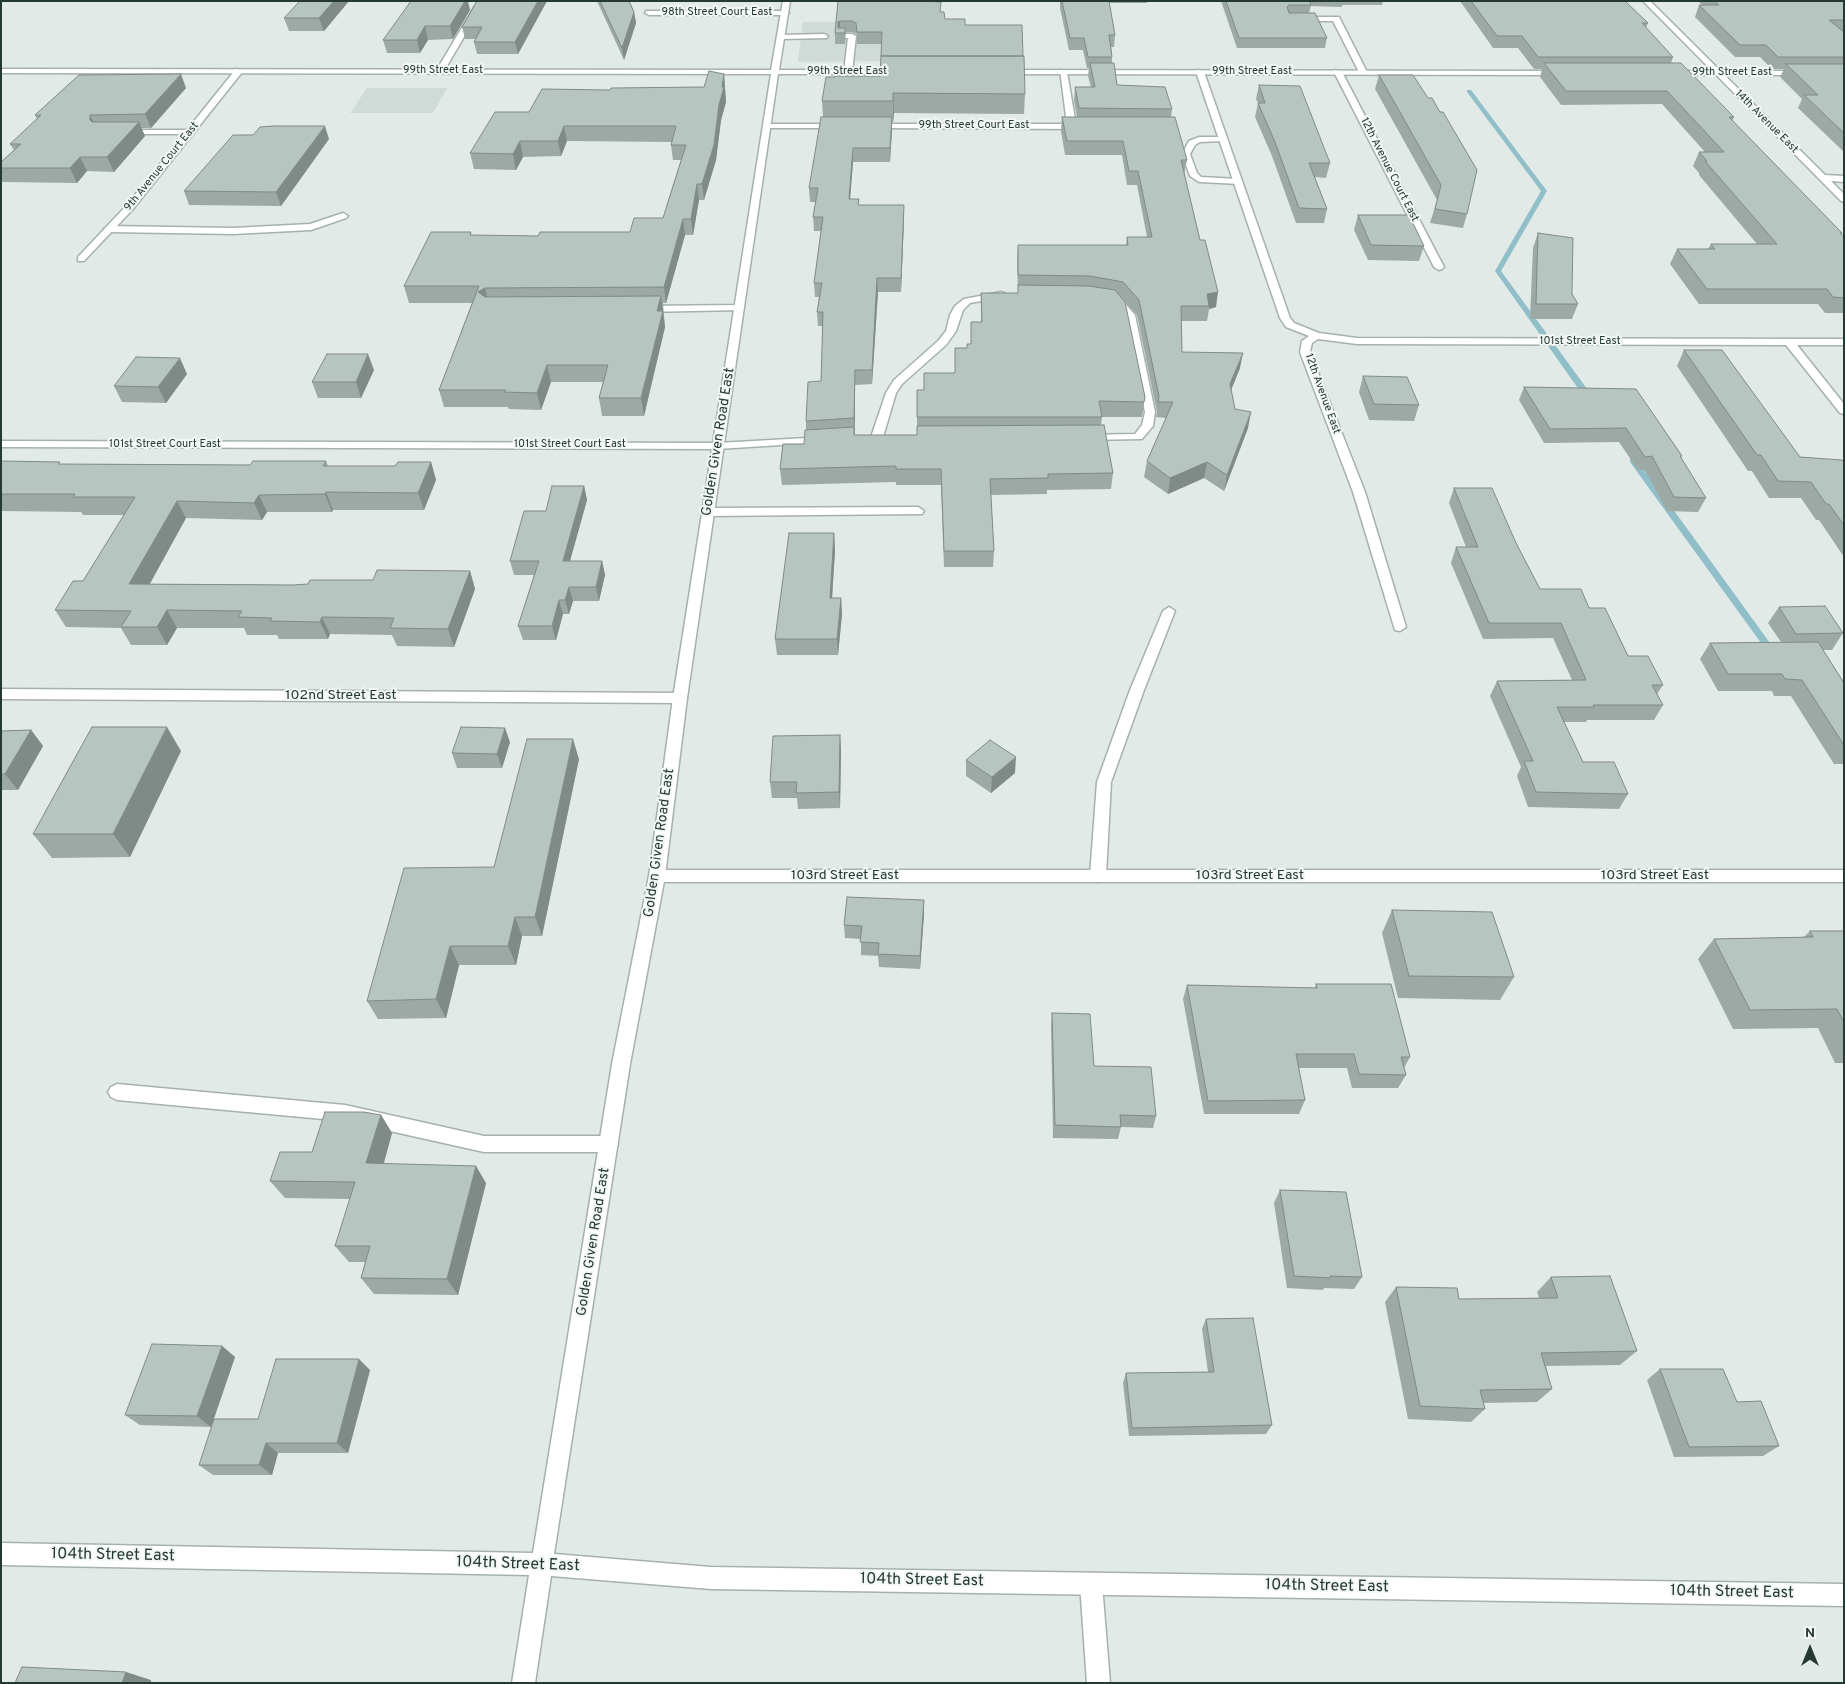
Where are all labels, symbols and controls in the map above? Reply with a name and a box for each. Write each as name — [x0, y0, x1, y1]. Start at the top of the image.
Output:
street label: 98th Street Court East — [662, 6, 772, 20]
street label: 99th Street East — [403, 64, 483, 78]
street label: 99th Street East — [807, 65, 887, 79]
street label: 99th Street East — [1212, 65, 1292, 79]
street label: 99th Street East — [1692, 66, 1772, 80]
street label: 14th Avenue East — [1732, 88, 1800, 156]
street label: 12th Avenue Court East — [1357, 116, 1421, 224]
street label: 99th Street Court East — [918, 119, 1030, 133]
street label: 9th Avenue Court East — [122, 120, 202, 214]
street label: 101st Street East — [1539, 335, 1621, 349]
street label: 12th Avenue East — [1301, 352, 1343, 436]
street label: Golden Given Road East — [699, 367, 739, 517]
street label: 101st Street Court East — [109, 438, 221, 452]
street label: 101st Street Court East — [514, 438, 626, 452]
street label: 102nd Street East — [285, 688, 397, 704]
street label: Golden Given Road East — [641, 768, 679, 918]
street label: 103rd Street East — [791, 868, 899, 884]
street label: 103rd Street East — [1196, 868, 1304, 884]
street label: 103rd Street East — [1601, 868, 1709, 884]
street label: Golden Given Road East — [574, 1167, 614, 1317]
street label: 104th Street East — [51, 1545, 175, 1567]
street label: 104th Street East — [456, 1553, 580, 1577]
street label: 104th Street East — [860, 1570, 984, 1592]
street label: 104th Street East — [1265, 1576, 1389, 1598]
street label: 104th Street East — [1670, 1582, 1794, 1604]
north arrow — [1785, 1624, 1835, 1674]
text: N — [1805, 1625, 1815, 1642]

